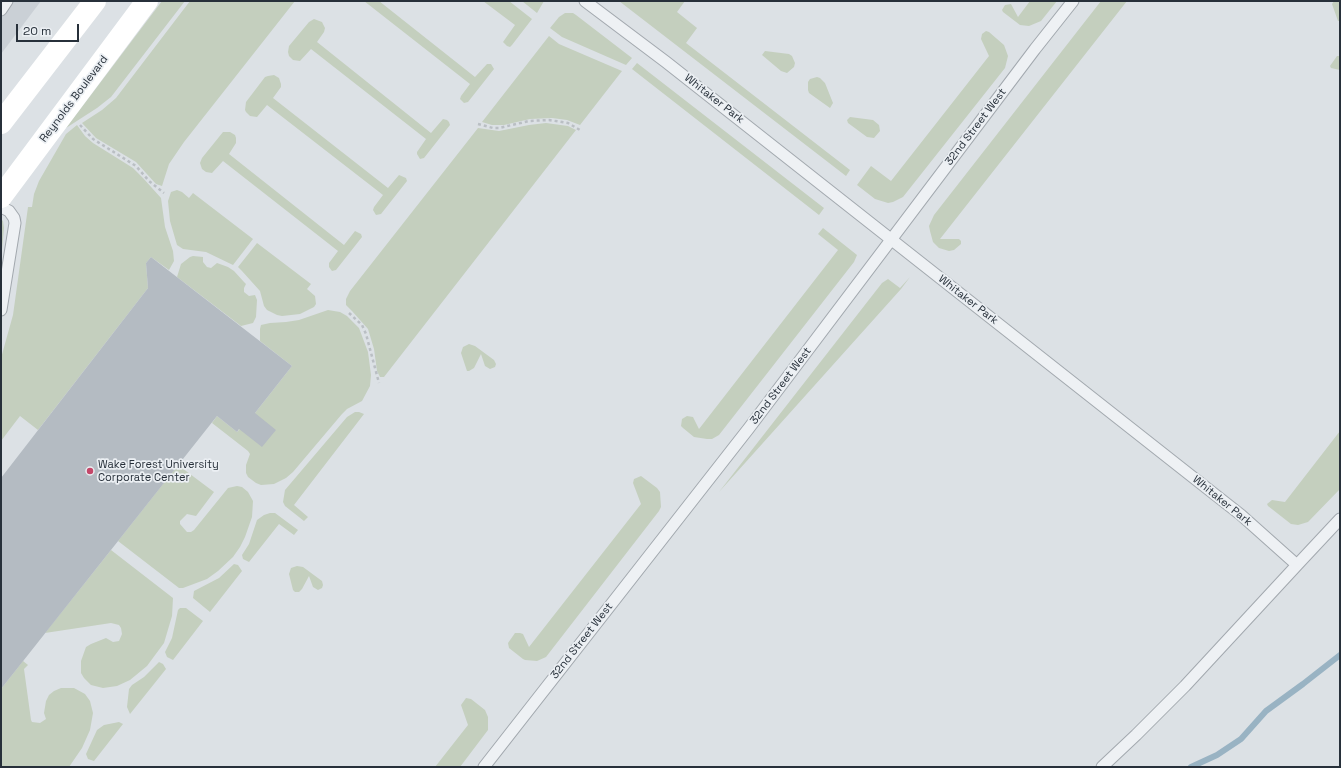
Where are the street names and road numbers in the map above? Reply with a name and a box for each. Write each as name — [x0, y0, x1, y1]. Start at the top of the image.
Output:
street label: Reynolds Boulevard — [37, 53, 111, 145]
street label: Whitaker Park — [681, 72, 747, 126]
street label: 32nd Street West — [943, 86, 1009, 168]
street label: Whitaker Park — [935, 273, 1001, 327]
street label: 32nd Street West — [748, 345, 814, 427]
street label: Whitaker Park — [1190, 473, 1254, 529]
street label: 32nd Street West — [548, 600, 616, 682]

